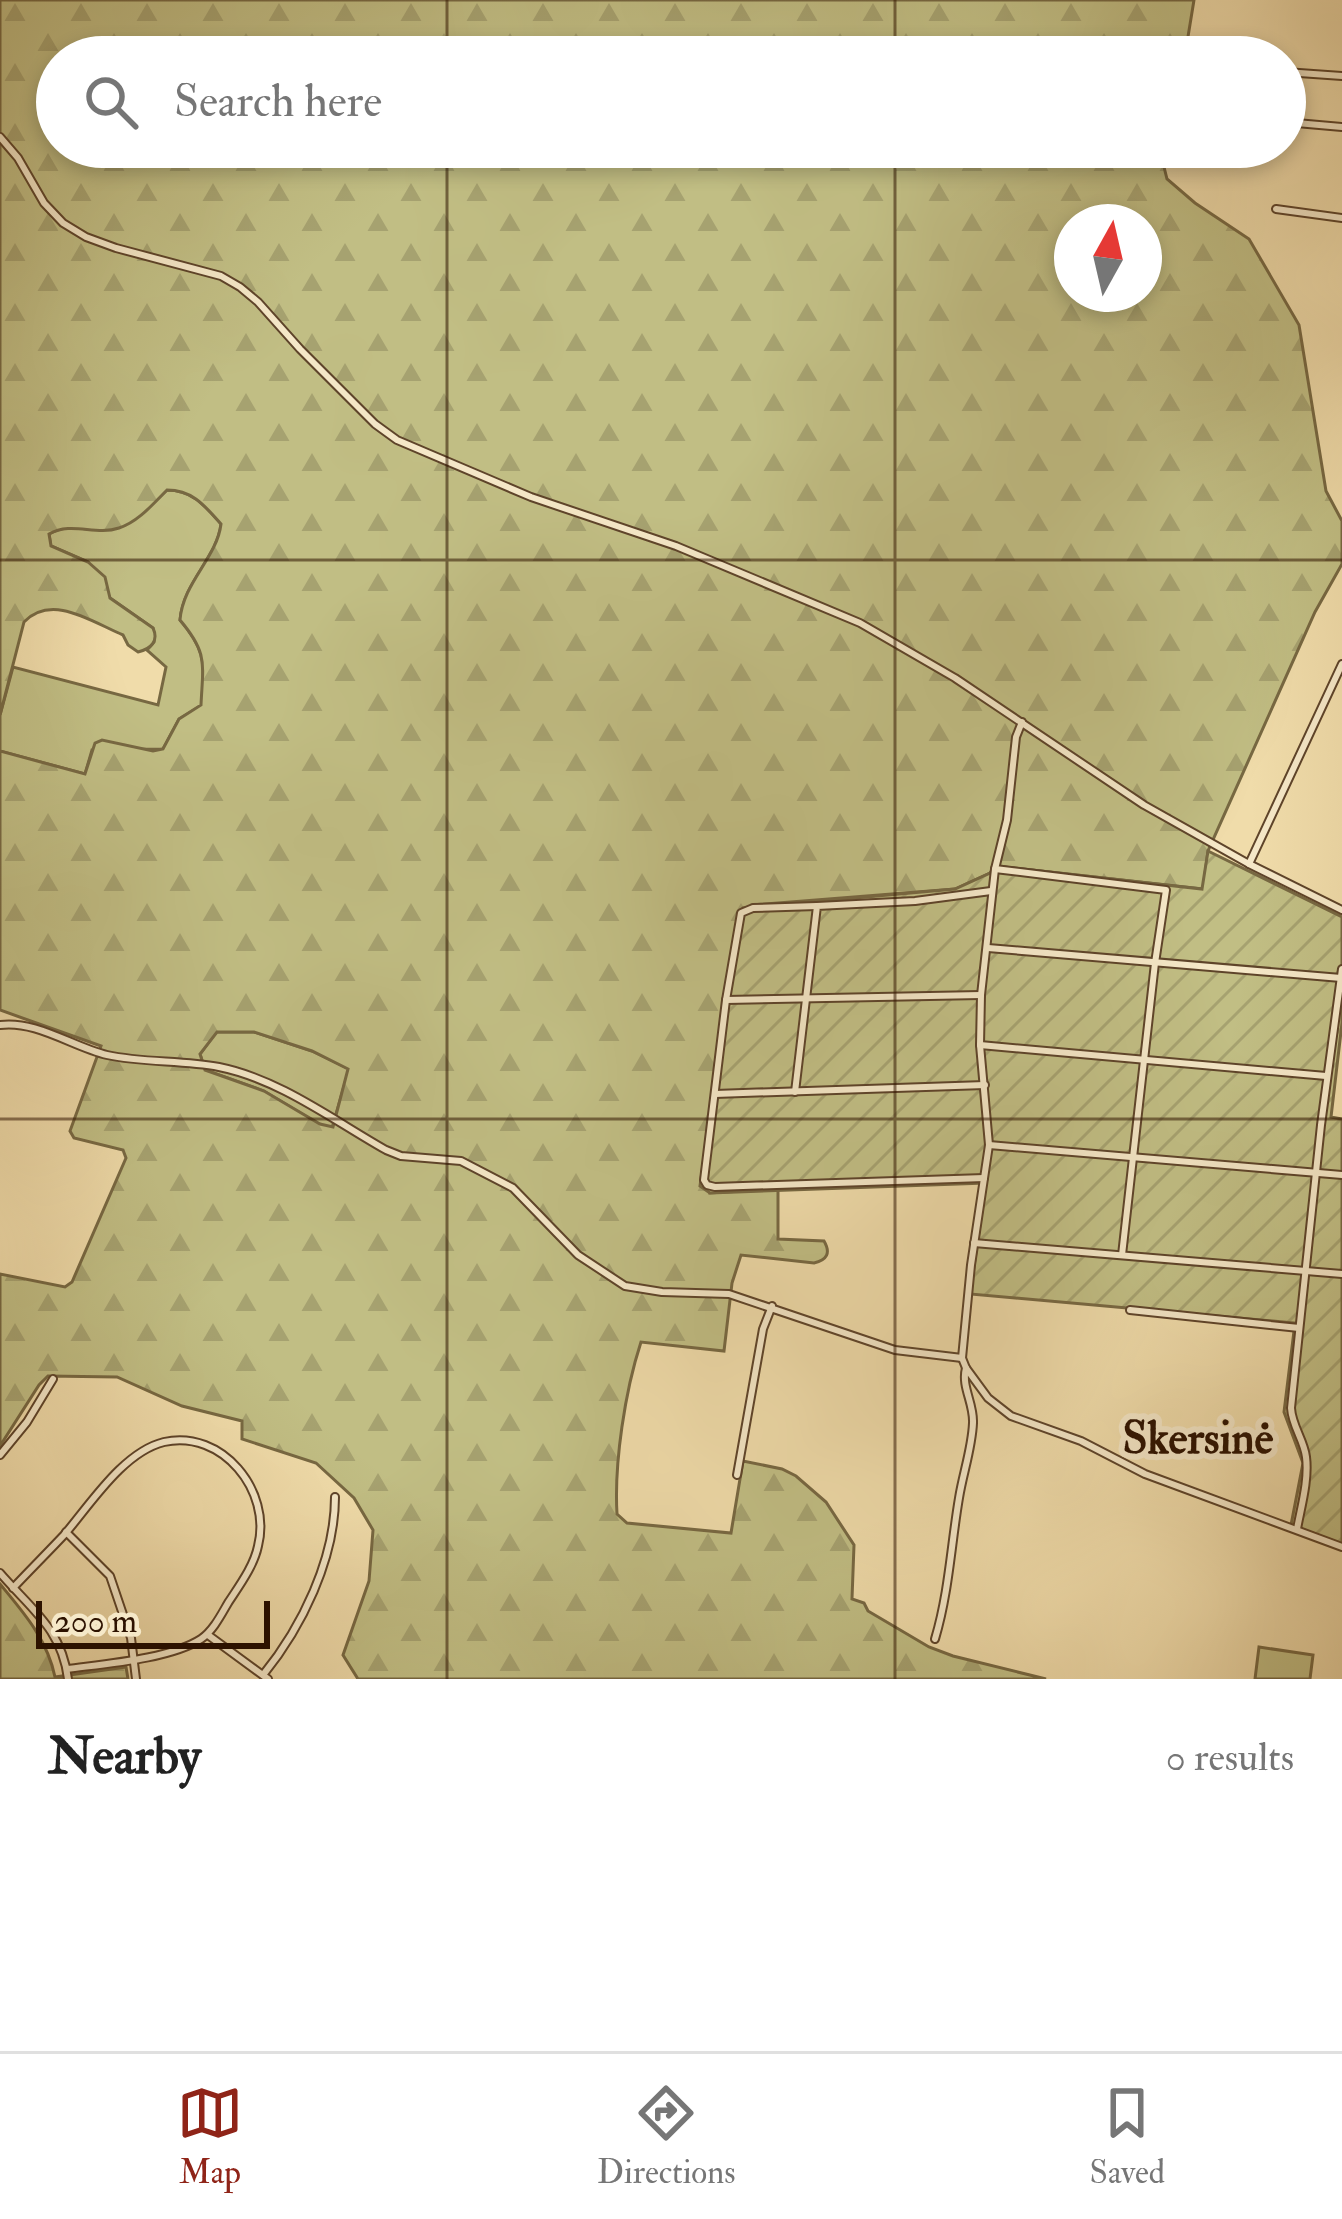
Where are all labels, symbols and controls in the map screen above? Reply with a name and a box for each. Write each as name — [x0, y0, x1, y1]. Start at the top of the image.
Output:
search box — [36, 36, 1306, 168]
icon: search — [78, 69, 144, 135]
text: Search here — [174, 74, 382, 130]
north arrow — [1054, 204, 1162, 312]
district label: Skersinė — [1123, 1411, 1274, 1467]
scale bar — [36, 1595, 270, 1648]
text: 200 m — [54, 1601, 137, 1642]
text: Nearby — [48, 1725, 201, 1789]
text: 0 results — [1166, 1733, 1294, 1782]
tab: Map — [177, 2080, 243, 2193]
tab: Directions — [597, 2080, 736, 2193]
tab: Saved — [1090, 2080, 1165, 2193]

